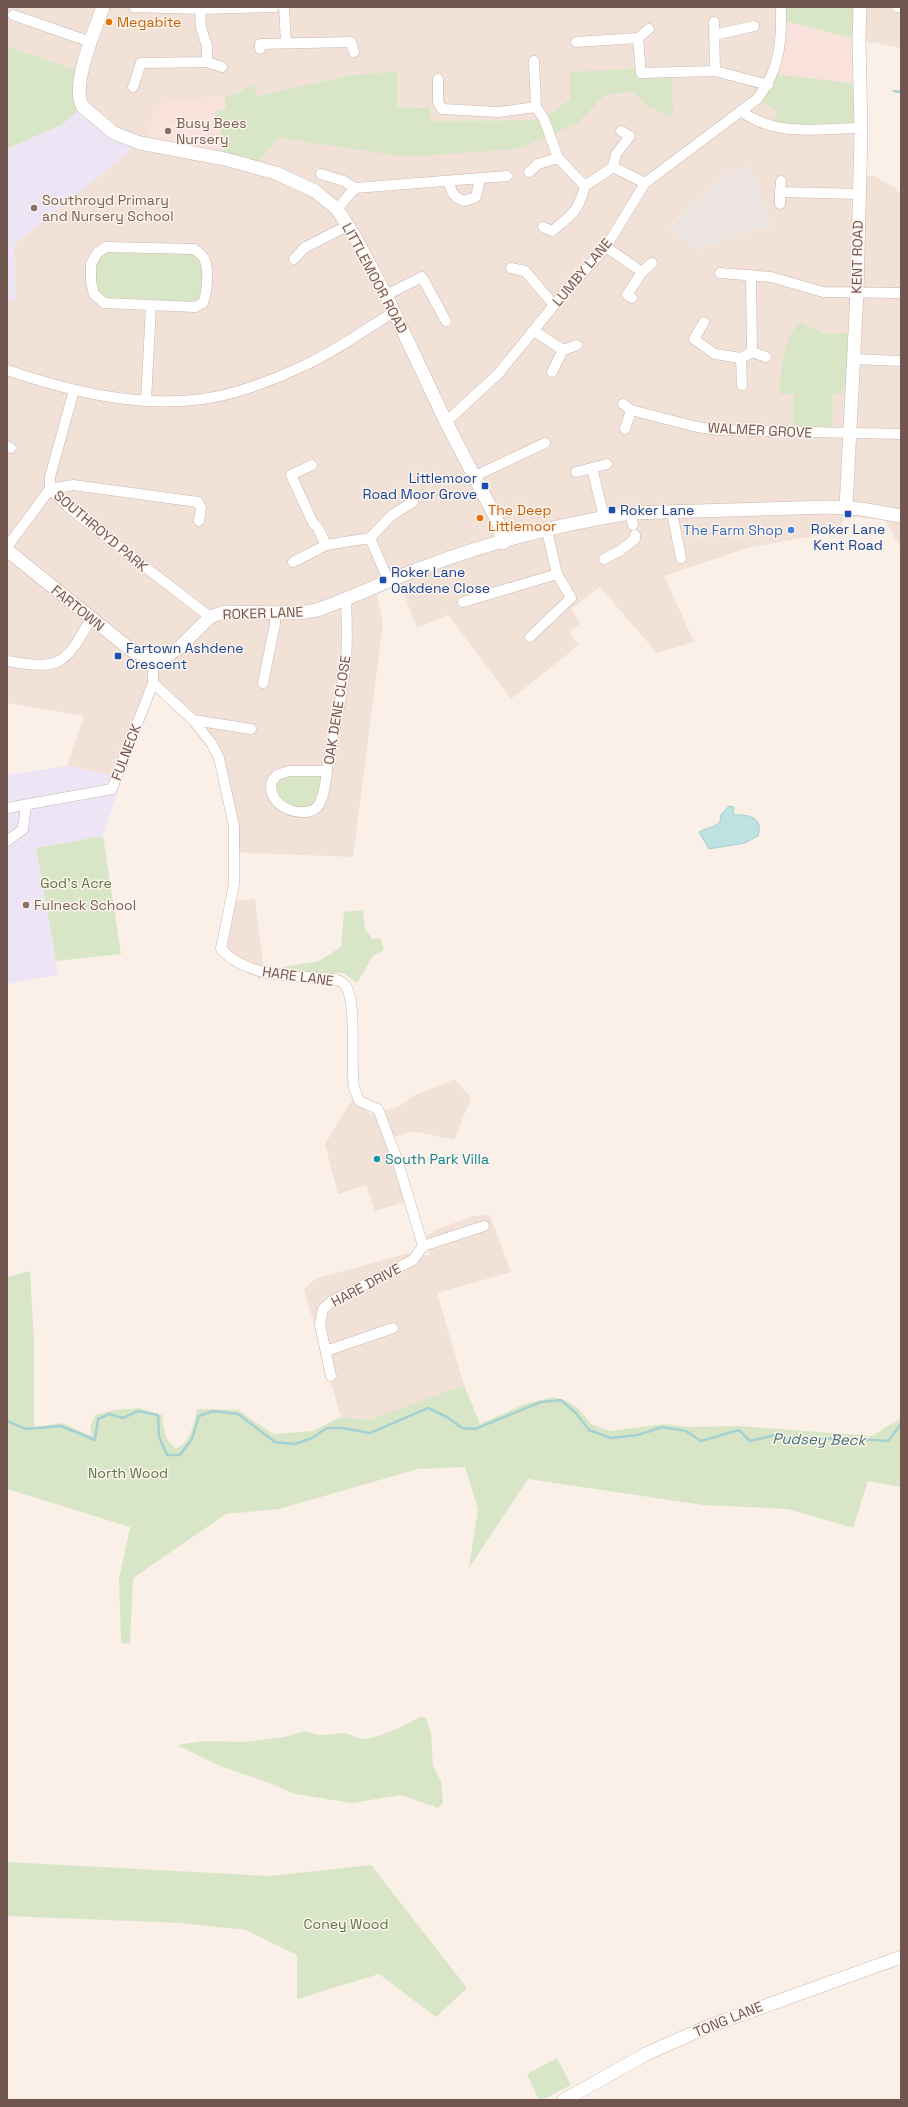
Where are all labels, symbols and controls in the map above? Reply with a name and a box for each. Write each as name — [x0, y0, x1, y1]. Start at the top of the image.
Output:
place label: Megabite — [117, 13, 181, 31]
marker: Megabite — [104, 17, 114, 27]
place label: Busy Bees Nursery — [176, 114, 247, 148]
marker: Busy Bees Nursery — [163, 126, 173, 136]
place label: Southroyd Primary and Nursery School — [42, 191, 174, 225]
marker: Southroyd Primary and Nursery School — [29, 203, 39, 213]
street label: LITTLEMOOR ROAD — [338, 220, 412, 336]
street label: KENT ROAD — [847, 220, 867, 294]
street label: LUMBY LANE — [548, 234, 616, 310]
street label: WALMER GROVE — [707, 418, 813, 442]
place label: Littlemoor Road Moor Grove — [363, 469, 477, 503]
marker: Littlemoor Road Moor Grove — [480, 481, 490, 491]
street label: SOUTHROYD PARK — [50, 486, 152, 576]
place label: The Deep Littlemoor — [488, 501, 556, 535]
place label: Roker Lane — [620, 501, 694, 519]
marker: Roker Lane — [607, 505, 617, 515]
marker: Roker Lane Kent Road — [843, 509, 853, 519]
marker: The Deep Littlemoor — [475, 513, 485, 523]
place label: Roker Lane Kent Road — [811, 520, 885, 554]
place label: The Farm Shop — [683, 521, 783, 539]
marker: The Farm Shop — [786, 525, 796, 535]
place label: Roker Lane Oakdene Close — [391, 563, 490, 597]
marker: Roker Lane Oakdene Close — [378, 575, 388, 585]
street label: FARTOWN — [48, 581, 108, 635]
street label: ROKER LANE — [222, 603, 304, 623]
place label: Fartown Ashdene Crescent — [126, 639, 244, 673]
marker: Fartown Ashdene Crescent — [113, 651, 123, 661]
street label: OAK DENE CLOSE — [319, 654, 355, 766]
street label: FULNECK — [107, 721, 145, 783]
park label: God's Acre — [40, 874, 112, 892]
place label: Fulneck School — [34, 896, 136, 914]
marker: Fulneck School — [21, 900, 31, 910]
street label: HARE LANE — [261, 962, 335, 990]
place label: South Park Villa — [385, 1150, 489, 1168]
marker: South Park Villa — [372, 1154, 382, 1164]
street label: HARE DRIVE — [328, 1259, 404, 1311]
water label: Pudsey Beck — [772, 1429, 868, 1449]
park label: North Wood — [88, 1464, 168, 1482]
park label: Coney Wood — [304, 1915, 388, 1933]
street label: TONG LANE — [691, 1997, 765, 2041]

